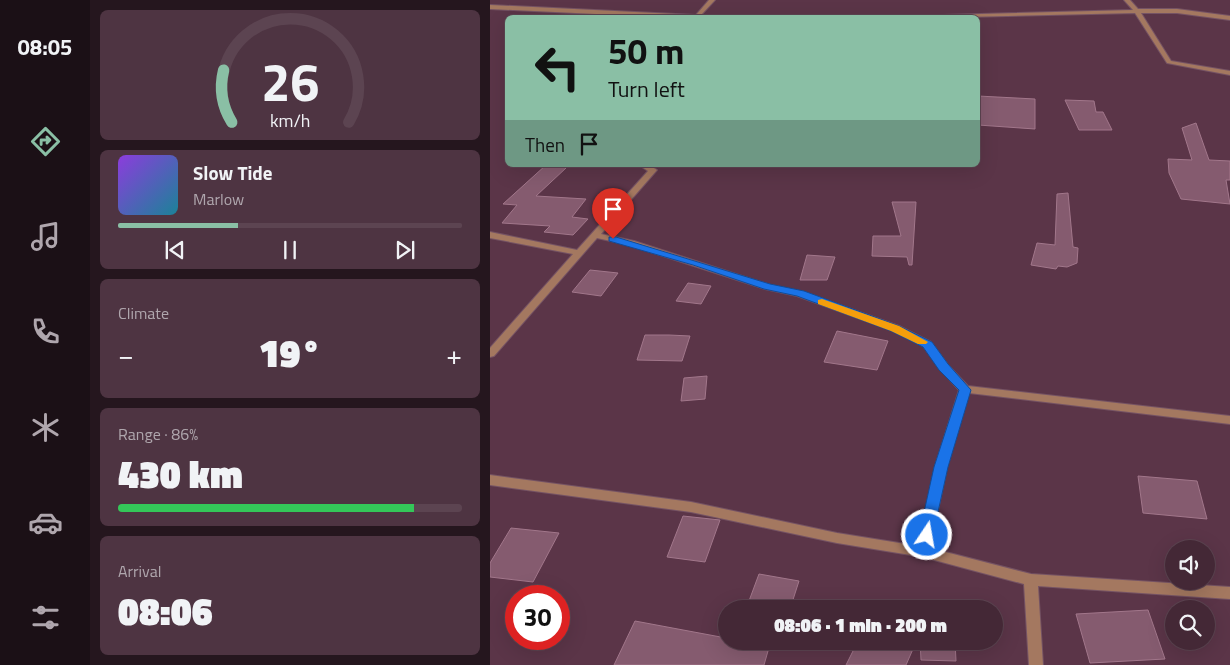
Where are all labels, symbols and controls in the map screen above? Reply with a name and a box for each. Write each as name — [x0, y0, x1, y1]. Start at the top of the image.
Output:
text: 50 m — [608, 24, 684, 78]
text: 08:05 — [18, 30, 72, 64]
icon: left — [525, 35, 590, 100]
text: 26 — [261, 42, 319, 121]
text: Turn left — [608, 72, 685, 106]
text: km/h — [270, 107, 310, 134]
icon: directions — [28, 124, 63, 159]
text: Then — [525, 130, 565, 159]
icon: arrive — [575, 130, 603, 158]
text: Slow Tide — [193, 158, 272, 187]
text: Marlow — [193, 187, 244, 211]
pin — [592, 188, 634, 239]
icon: arrive — [599, 195, 627, 223]
icon: music — [28, 219, 63, 254]
icon: previous — [161, 236, 189, 264]
icon: pause — [276, 236, 304, 264]
icon: next — [391, 236, 419, 264]
text: Climate — [118, 301, 169, 325]
icon: phone — [28, 314, 63, 349]
text: 19° — [259, 324, 321, 382]
text: − — [118, 333, 134, 376]
text: + — [446, 333, 462, 376]
icon: climate — [28, 410, 63, 445]
text: Range · 86% — [118, 422, 198, 446]
text: 430 km — [118, 445, 243, 503]
icon: car — [28, 505, 63, 540]
position arrow — [900, 508, 952, 560]
map controls — [1165, 540, 1215, 650]
button: sound — [1165, 540, 1215, 590]
text: Arrival — [118, 559, 161, 583]
text: 08:06 — [118, 582, 213, 640]
speed limit sign: 30 — [505, 585, 570, 650]
icon: filters — [28, 600, 63, 635]
button: search — [1165, 600, 1215, 650]
text: 08:06 · 1 min · 200 m — [774, 610, 947, 639]

